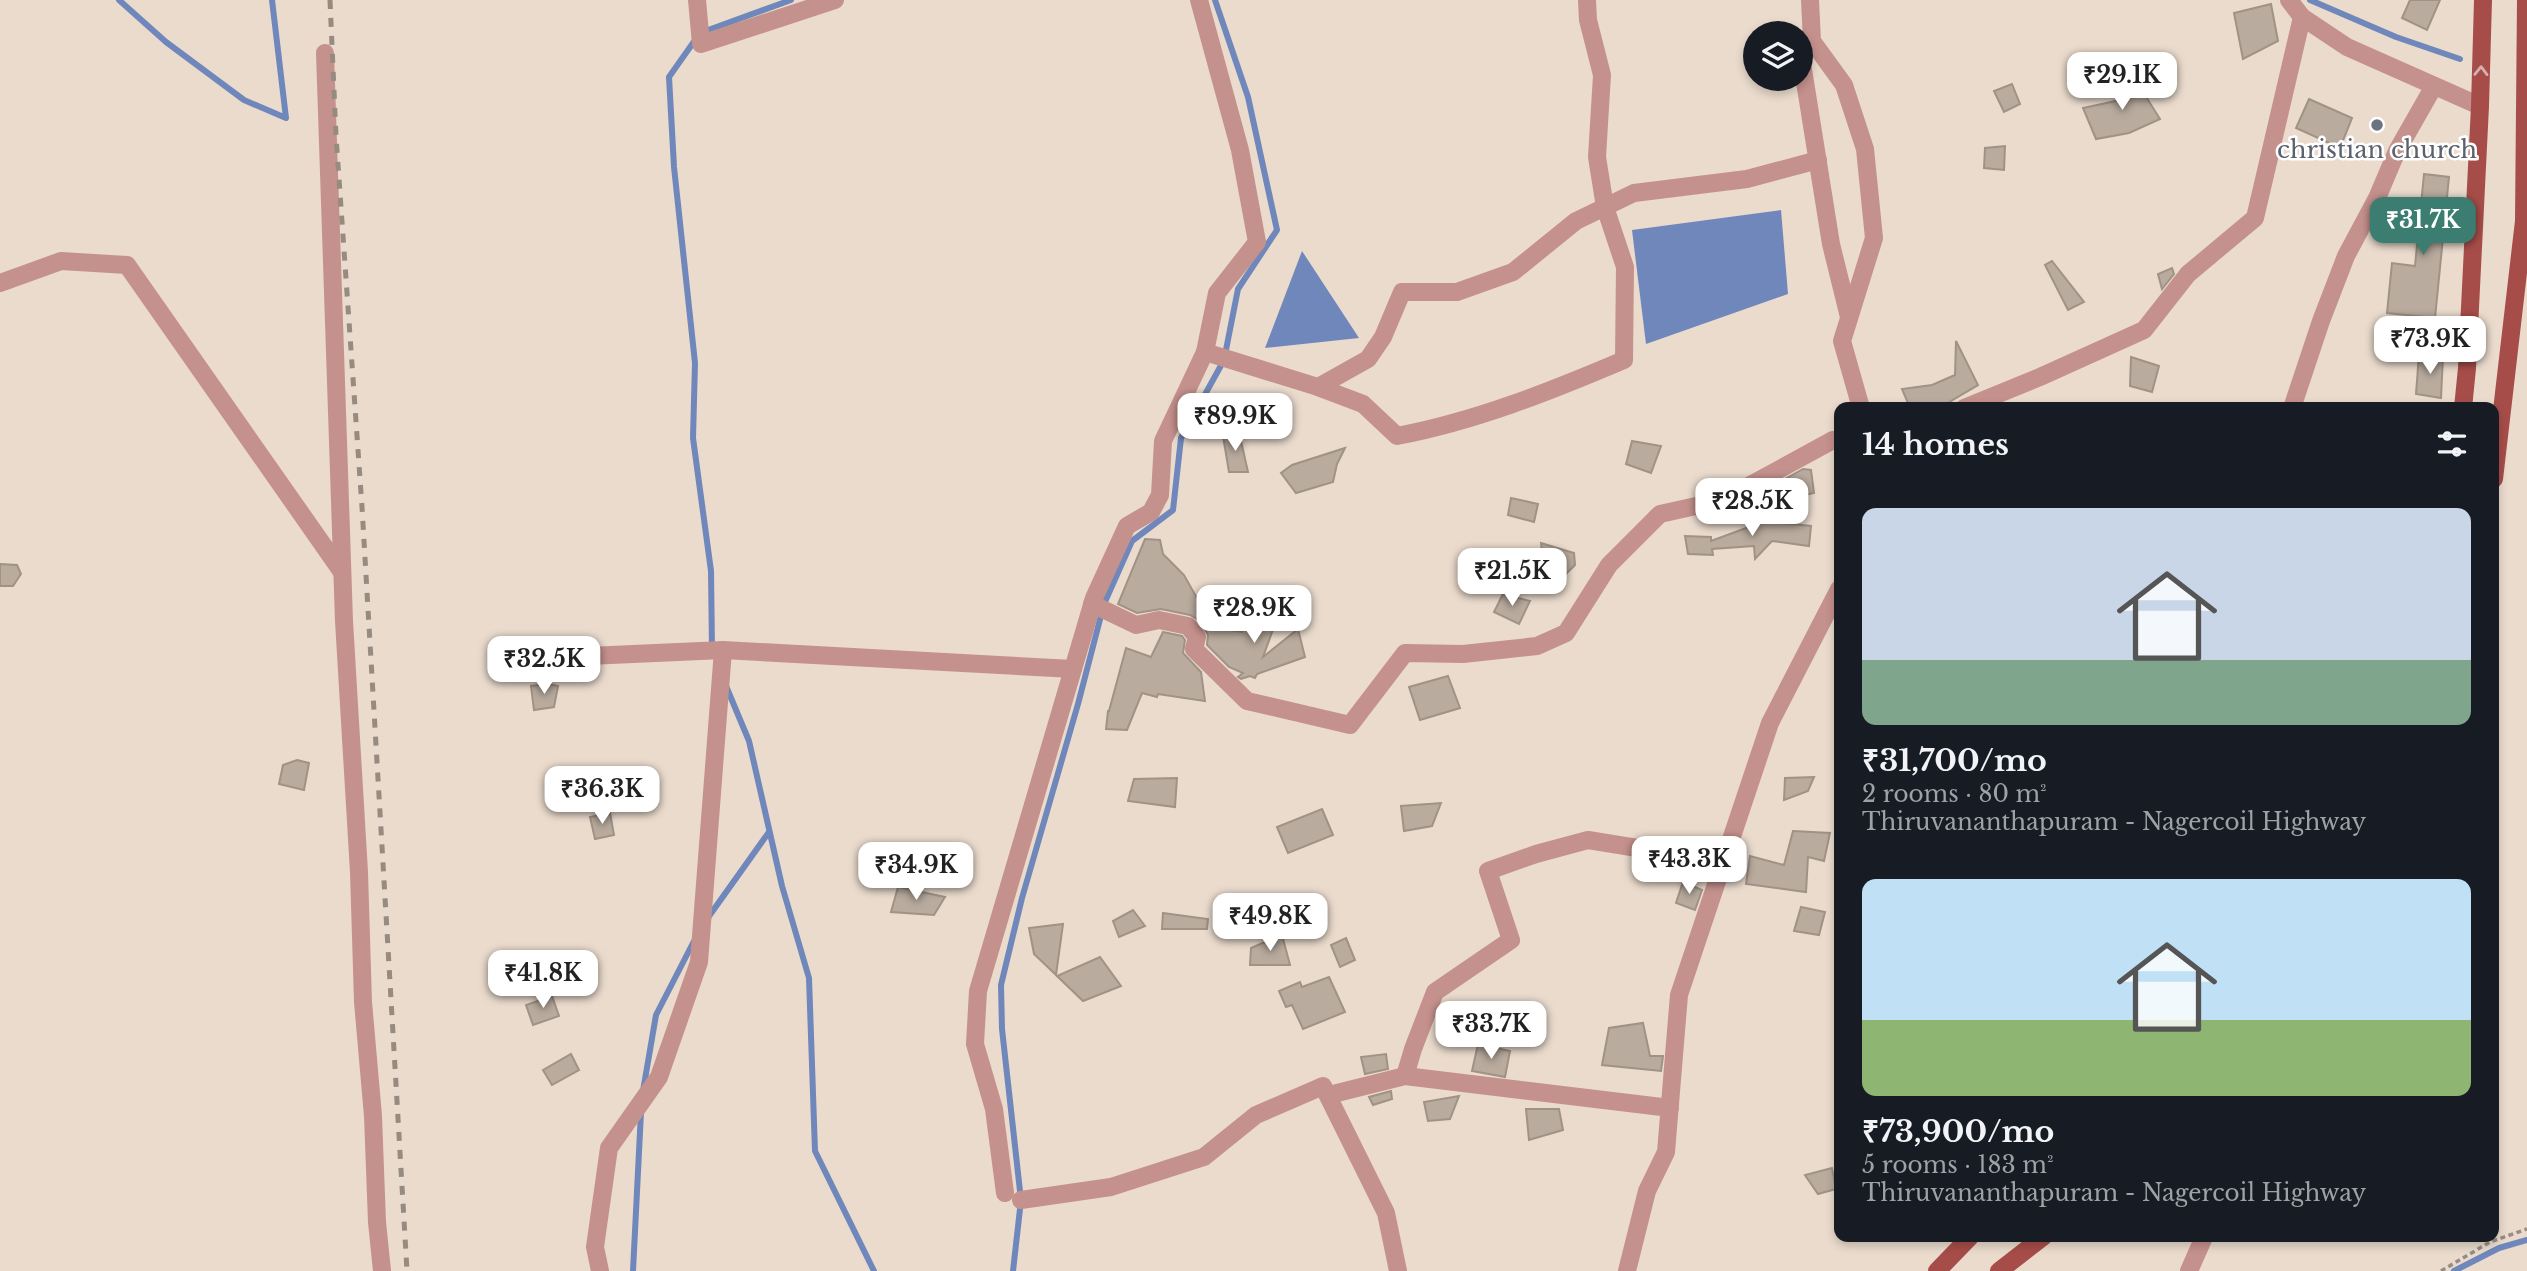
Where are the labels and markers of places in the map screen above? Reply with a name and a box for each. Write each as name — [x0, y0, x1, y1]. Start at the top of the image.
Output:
pin: ₹29.1K — [2065, 52, 2179, 112]
marker: christian church — [2369, 117, 2385, 133]
place label: christian church — [2277, 135, 2477, 164]
pin: ₹31.7K — [2366, 198, 2480, 257]
pin: ₹73.9K — [2373, 316, 2487, 376]
pin: ₹89.9K — [1178, 393, 1292, 453]
pin: ₹28.5K — [1695, 478, 1809, 538]
pin: ₹21.5K — [1455, 548, 1569, 608]
pin: ₹28.9K — [1197, 586, 1311, 645]
pin: ₹32.5K — [487, 636, 601, 696]
pin: ₹36.3K — [545, 766, 659, 826]
pin: ₹43.3K — [1632, 836, 1746, 896]
pin: ₹34.9K — [859, 842, 973, 902]
pin: ₹49.8K — [1213, 894, 1327, 953]
pin: ₹41.8K — [486, 950, 600, 1010]
pin: ₹33.7K — [1434, 1002, 1548, 1061]

